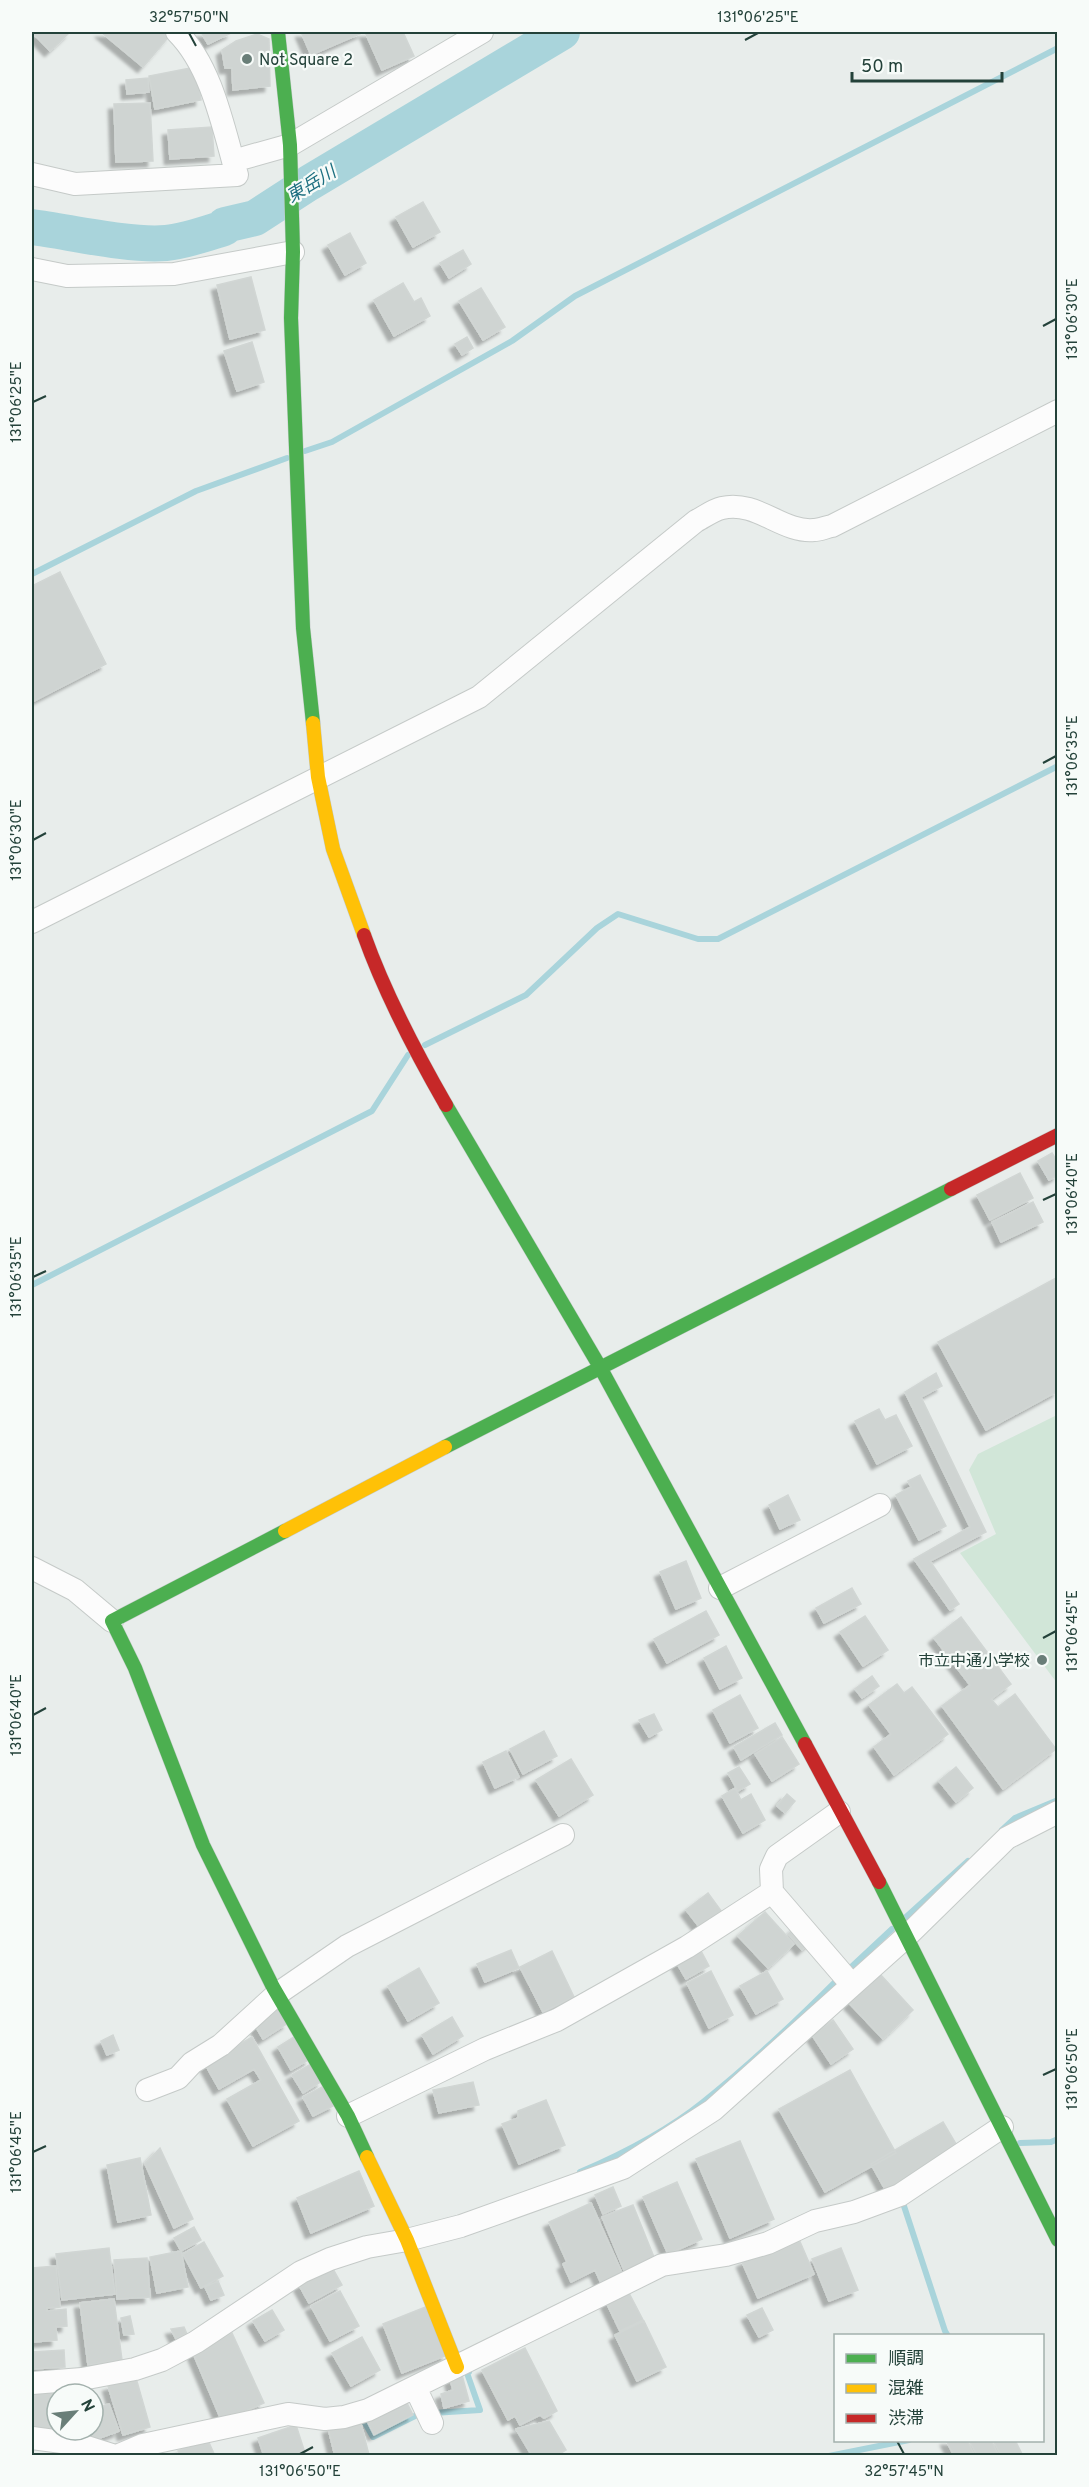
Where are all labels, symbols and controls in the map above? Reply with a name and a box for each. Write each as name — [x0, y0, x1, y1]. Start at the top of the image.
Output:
text: 32°57'50"N — [149, 9, 229, 28]
text: 131°06'25"E — [717, 9, 799, 28]
scale bar — [852, 45, 1002, 83]
place label: Not Square 2 — [259, 51, 353, 71]
marker: Not Square 2 — [240, 52, 254, 66]
text: 50 m — [861, 56, 903, 79]
water label: 東岳川 — [283, 160, 343, 209]
text: 131°06'30"E — [1064, 278, 1083, 360]
text: 131°06'25"E — [8, 361, 27, 443]
text: 131°06'35"E — [1064, 715, 1083, 797]
text: 131°06'30"E — [8, 799, 27, 881]
text: 131°06'40"E — [1064, 1153, 1083, 1235]
text: 131°06'35"E — [8, 1236, 27, 1318]
text: 131°06'45"E — [1064, 1590, 1083, 1672]
place label: 市立中通小学校 — [918, 1652, 1030, 1672]
marker: 市立中通小学校 — [1035, 1653, 1049, 1667]
text: 131°06'40"E — [8, 1674, 27, 1756]
text: 131°06'50"E — [1064, 2028, 1083, 2110]
text: 131°06'45"E — [8, 2111, 27, 2193]
legend — [834, 2334, 1044, 2442]
text: 順調 — [888, 2348, 924, 2371]
text: 混雑 — [888, 2378, 924, 2401]
north arrow — [45, 2382, 105, 2442]
text: N — [75, 2396, 98, 2416]
text: 渋滞 — [888, 2408, 924, 2431]
text: 131°06'50"E — [259, 2463, 341, 2482]
text: 32°57'45"N — [864, 2463, 944, 2482]

